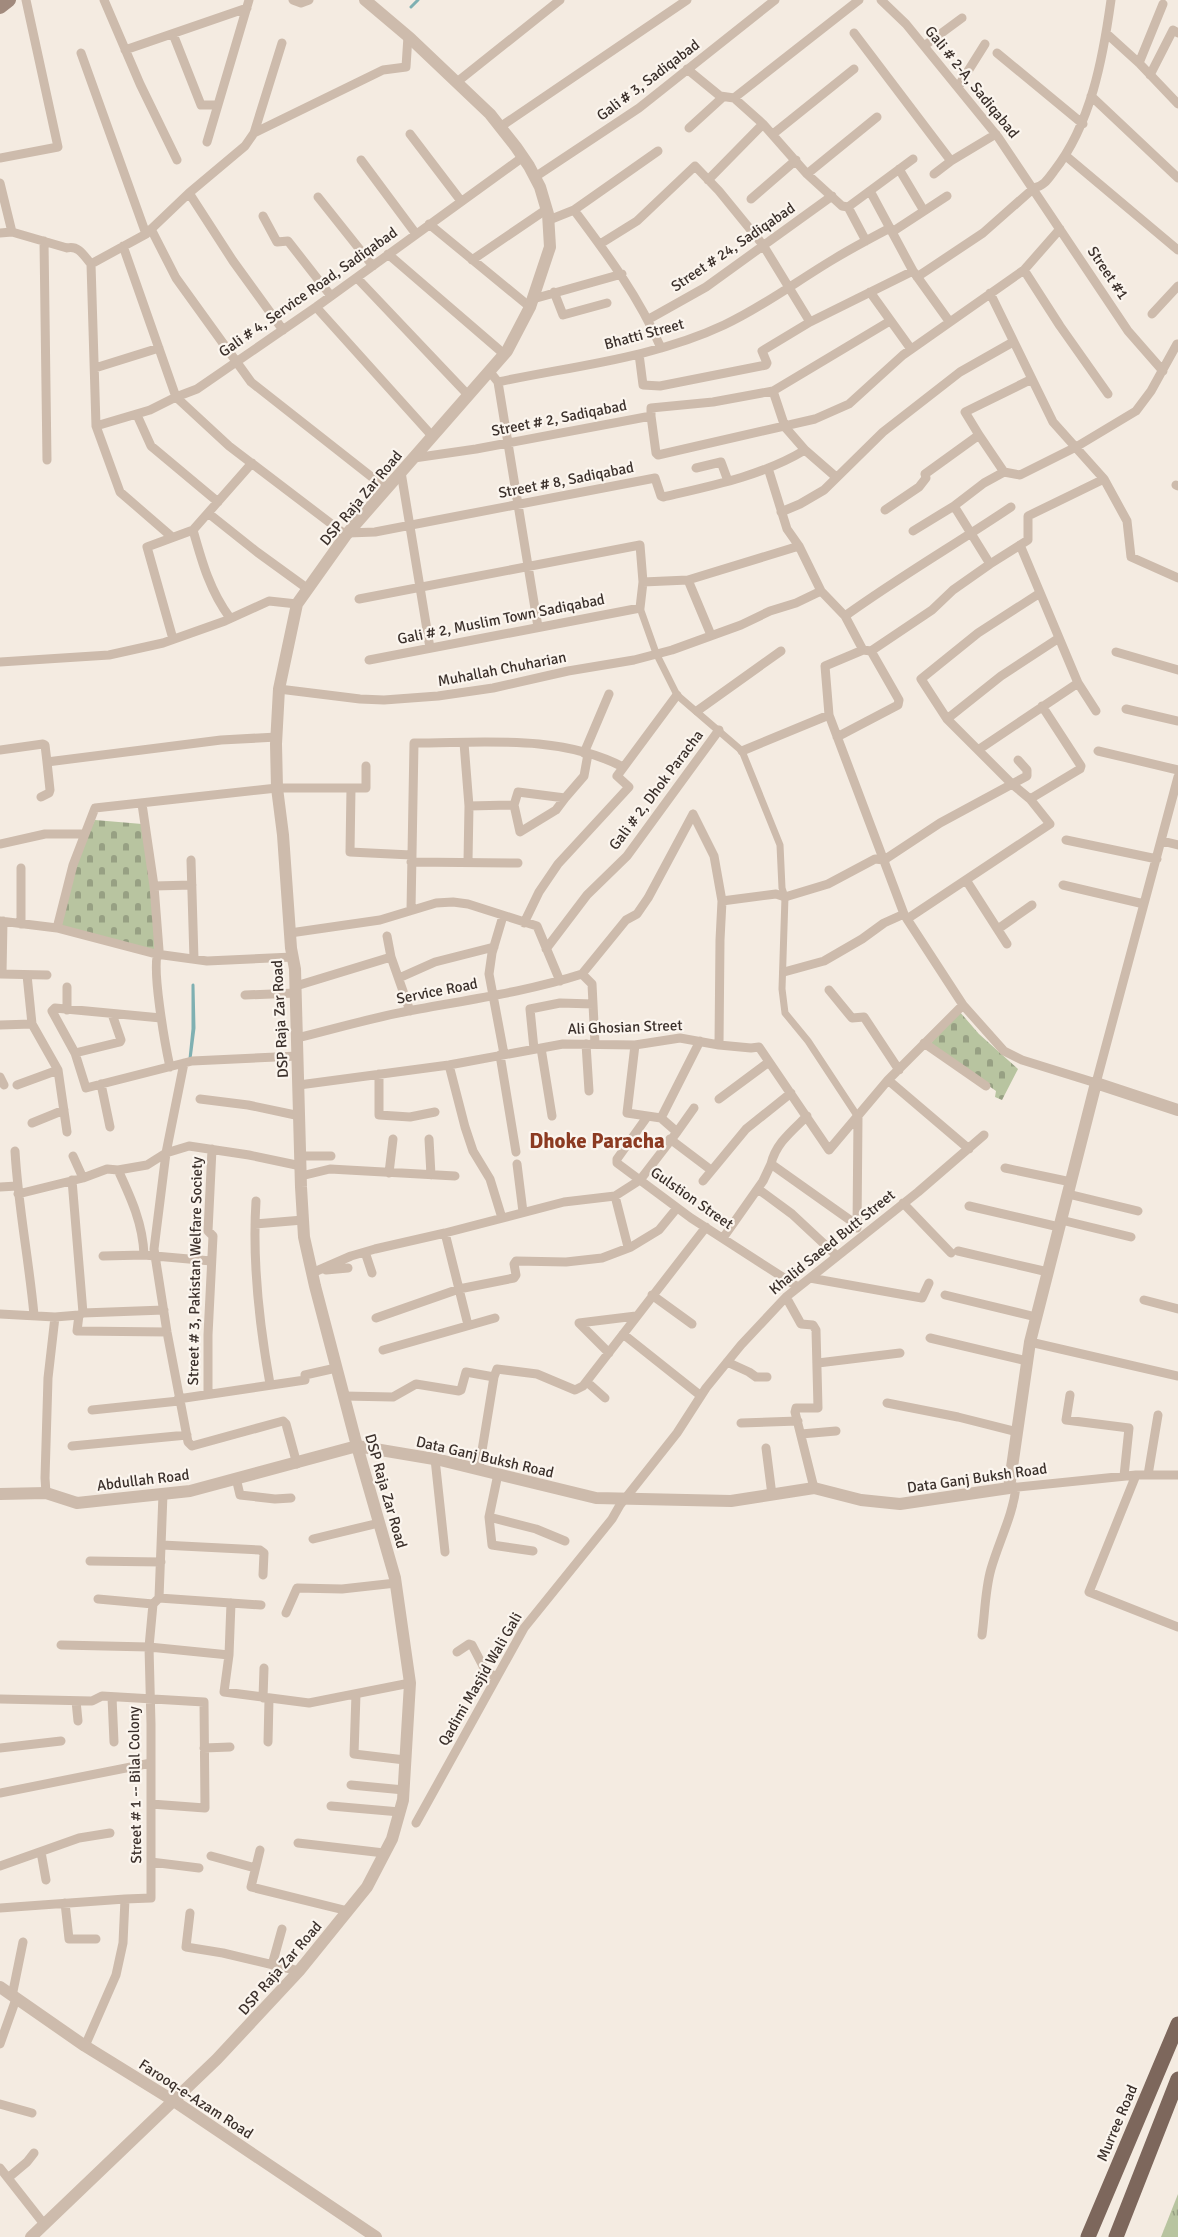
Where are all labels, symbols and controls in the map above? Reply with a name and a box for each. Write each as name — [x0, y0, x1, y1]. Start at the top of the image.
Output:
street label: Gali # 2-A, Sadiqabad — [921, 22, 1023, 142]
street label: Gali # 3, Sadiqabad — [593, 35, 703, 125]
street label: Street # 24, Sadiqabad — [668, 199, 798, 295]
street label: Gali # 4, Service Road, Sadiqabad — [215, 223, 401, 361]
street label: Street #1 — [1084, 243, 1132, 303]
street label: Bhatti Street — [602, 315, 686, 353]
street label: Street # 2, Sadiqabad — [490, 396, 628, 440]
street label: DSP Raja Zar Road — [316, 447, 406, 549]
street label: Street # 8, Sadiqabad — [497, 458, 635, 502]
street label: Gali # 2, Muslim Town Sadiqabad — [396, 590, 606, 648]
street label: Muhallah Chuharian — [436, 648, 568, 690]
street label: Gali # 2, Dhok Paracha — [605, 727, 707, 853]
street label: DSP Raja Zar Road — [268, 959, 292, 1078]
street label: Service Road — [395, 974, 479, 1008]
street label: Ali Ghosian Street — [567, 1016, 683, 1038]
district label: Dhoke Paracha — [529, 1128, 665, 1154]
street label: Street # 3, Pakistan Welfare Society — [184, 1156, 206, 1386]
street label: Gulstion Street — [647, 1163, 737, 1233]
street label: Khalid Saeed Butt Street — [765, 1186, 899, 1298]
street label: DSP Raja Zar Road — [361, 1432, 411, 1550]
street label: Data Ganj Buksh Road — [414, 1432, 556, 1482]
street label: Data Ganj Buksh Road — [906, 1459, 1048, 1497]
street label: Abdullah Road — [96, 1465, 190, 1495]
street label: Qadimi Masjid Wali Gali — [434, 1609, 526, 1749]
street label: Street # 1 -- Bilal Colony — [125, 1706, 145, 1864]
street label: DSP Raja Zar Road — [234, 1917, 326, 2019]
street label: Farooq-e-Azam Road — [136, 2055, 257, 2143]
street label: Murree Road — [1093, 2082, 1141, 2164]

